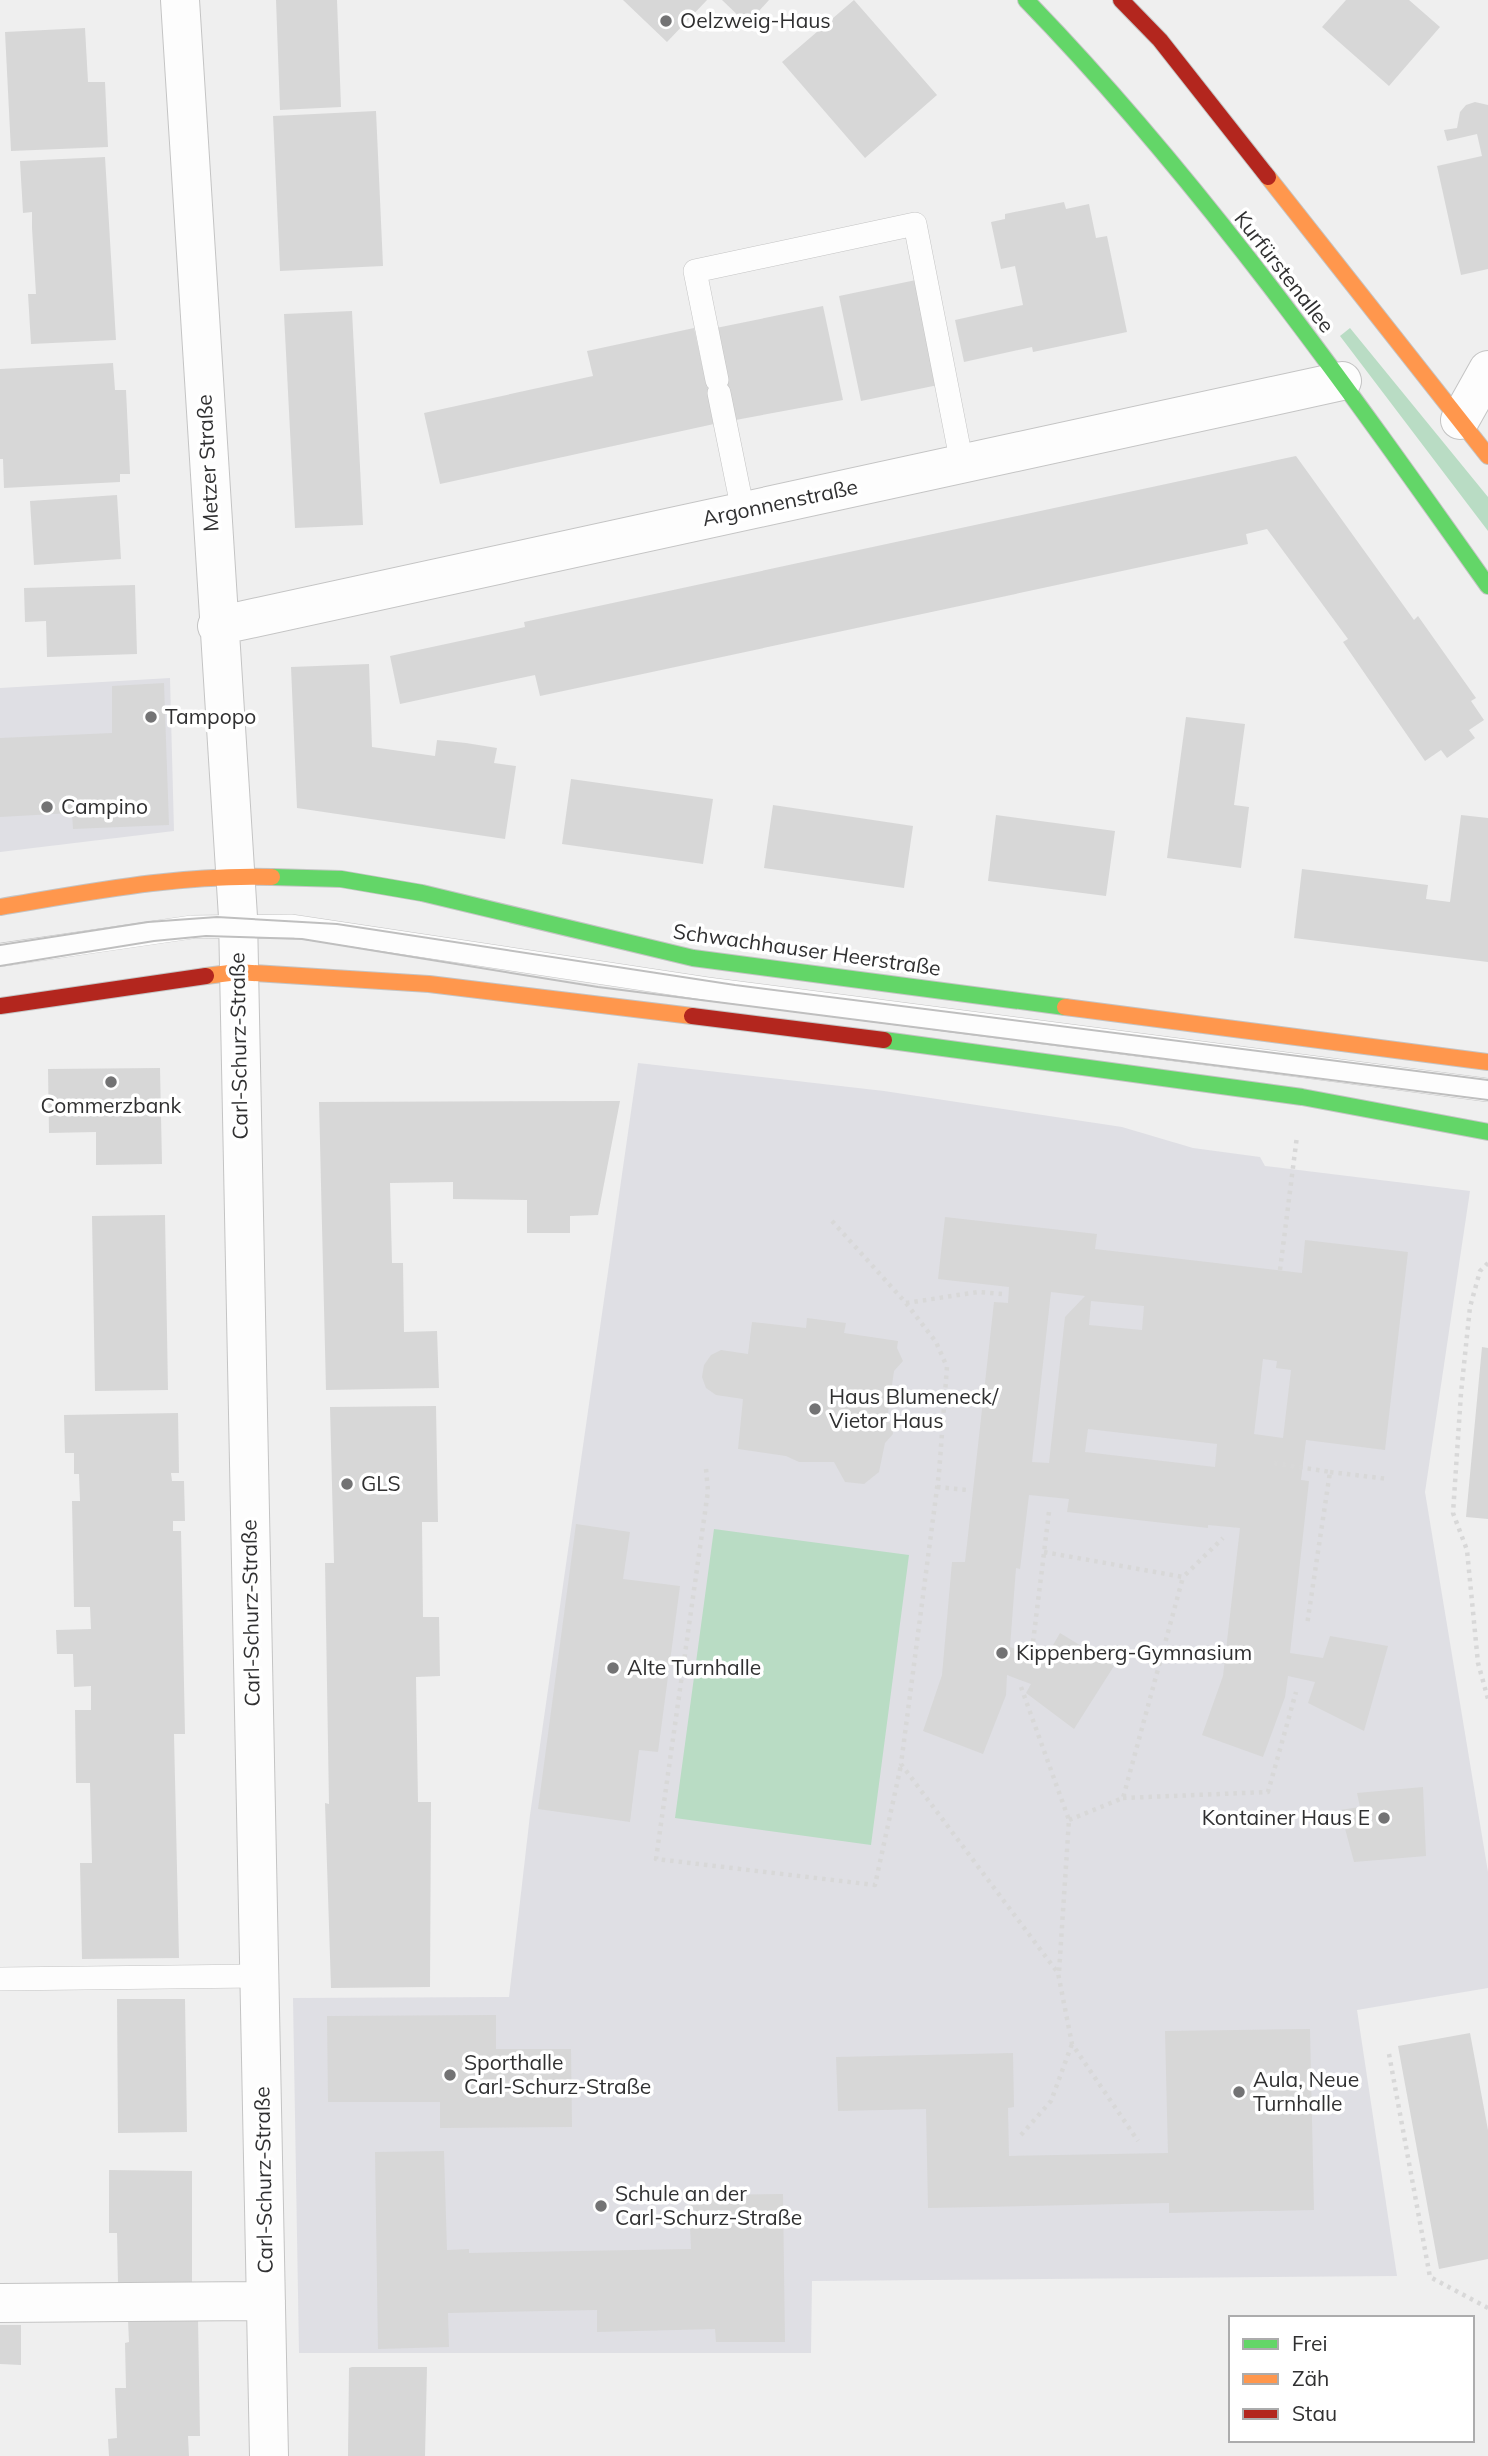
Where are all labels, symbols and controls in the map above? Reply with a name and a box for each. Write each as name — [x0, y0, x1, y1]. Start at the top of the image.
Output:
place label: Oelzweig-Haus — [680, 7, 831, 33]
marker: Oelzweig-Haus — [658, 13, 674, 29]
street label: Kurfürstenallee — [1229, 206, 1340, 337]
street label: Metzer Straße — [190, 394, 224, 532]
street label: Argonnenstraße — [700, 473, 860, 531]
place label: Tampopo — [165, 703, 256, 729]
marker: Tampopo — [143, 709, 159, 725]
place label: Campino — [61, 793, 148, 819]
marker: Campino — [39, 799, 55, 815]
street label: Schwachhauser Heerstraße — [672, 917, 943, 981]
street label: Carl-Schurz-Straße — [223, 952, 253, 1140]
marker: Commerzbank — [103, 1074, 119, 1090]
place label: Commerzbank — [41, 1092, 182, 1118]
place label: Haus Blumeneck/ Vietor Haus — [829, 1383, 999, 1433]
marker: Haus Blumeneck/ Vietor Haus — [807, 1401, 823, 1417]
place label: GLS — [361, 1470, 401, 1496]
marker: GLS — [339, 1476, 355, 1492]
street label: Carl-Schurz-Straße — [235, 1519, 265, 1707]
place label: Kippenberg-Gymnasium — [1016, 1639, 1252, 1665]
marker: Kippenberg-Gymnasium — [994, 1645, 1010, 1661]
place label: Alte Turnhalle — [627, 1654, 761, 1680]
marker: Alte Turnhalle — [605, 1660, 621, 1676]
place label: Kontainer Haus E — [1202, 1804, 1370, 1830]
marker: Kontainer Haus E — [1376, 1810, 1392, 1826]
place label: Sporthalle Carl-Schurz-Straße — [464, 2049, 651, 2099]
place label: Aula, Neue Turnhalle — [1253, 2066, 1359, 2116]
marker: Sporthalle Carl-Schurz-Straße — [442, 2067, 458, 2083]
marker: Aula, Neue Turnhalle — [1231, 2084, 1247, 2100]
street label: Carl-Schurz-Straße — [248, 2086, 278, 2274]
place label: Schule an der Carl-Schurz-Straße — [615, 2180, 802, 2230]
marker: Schule an der Carl-Schurz-Straße — [593, 2198, 609, 2214]
legend — [1229, 2316, 1474, 2442]
text: Frei — [1292, 2330, 1328, 2356]
text: Zäh — [1292, 2365, 1329, 2391]
text: Stau — [1292, 2400, 1337, 2426]

